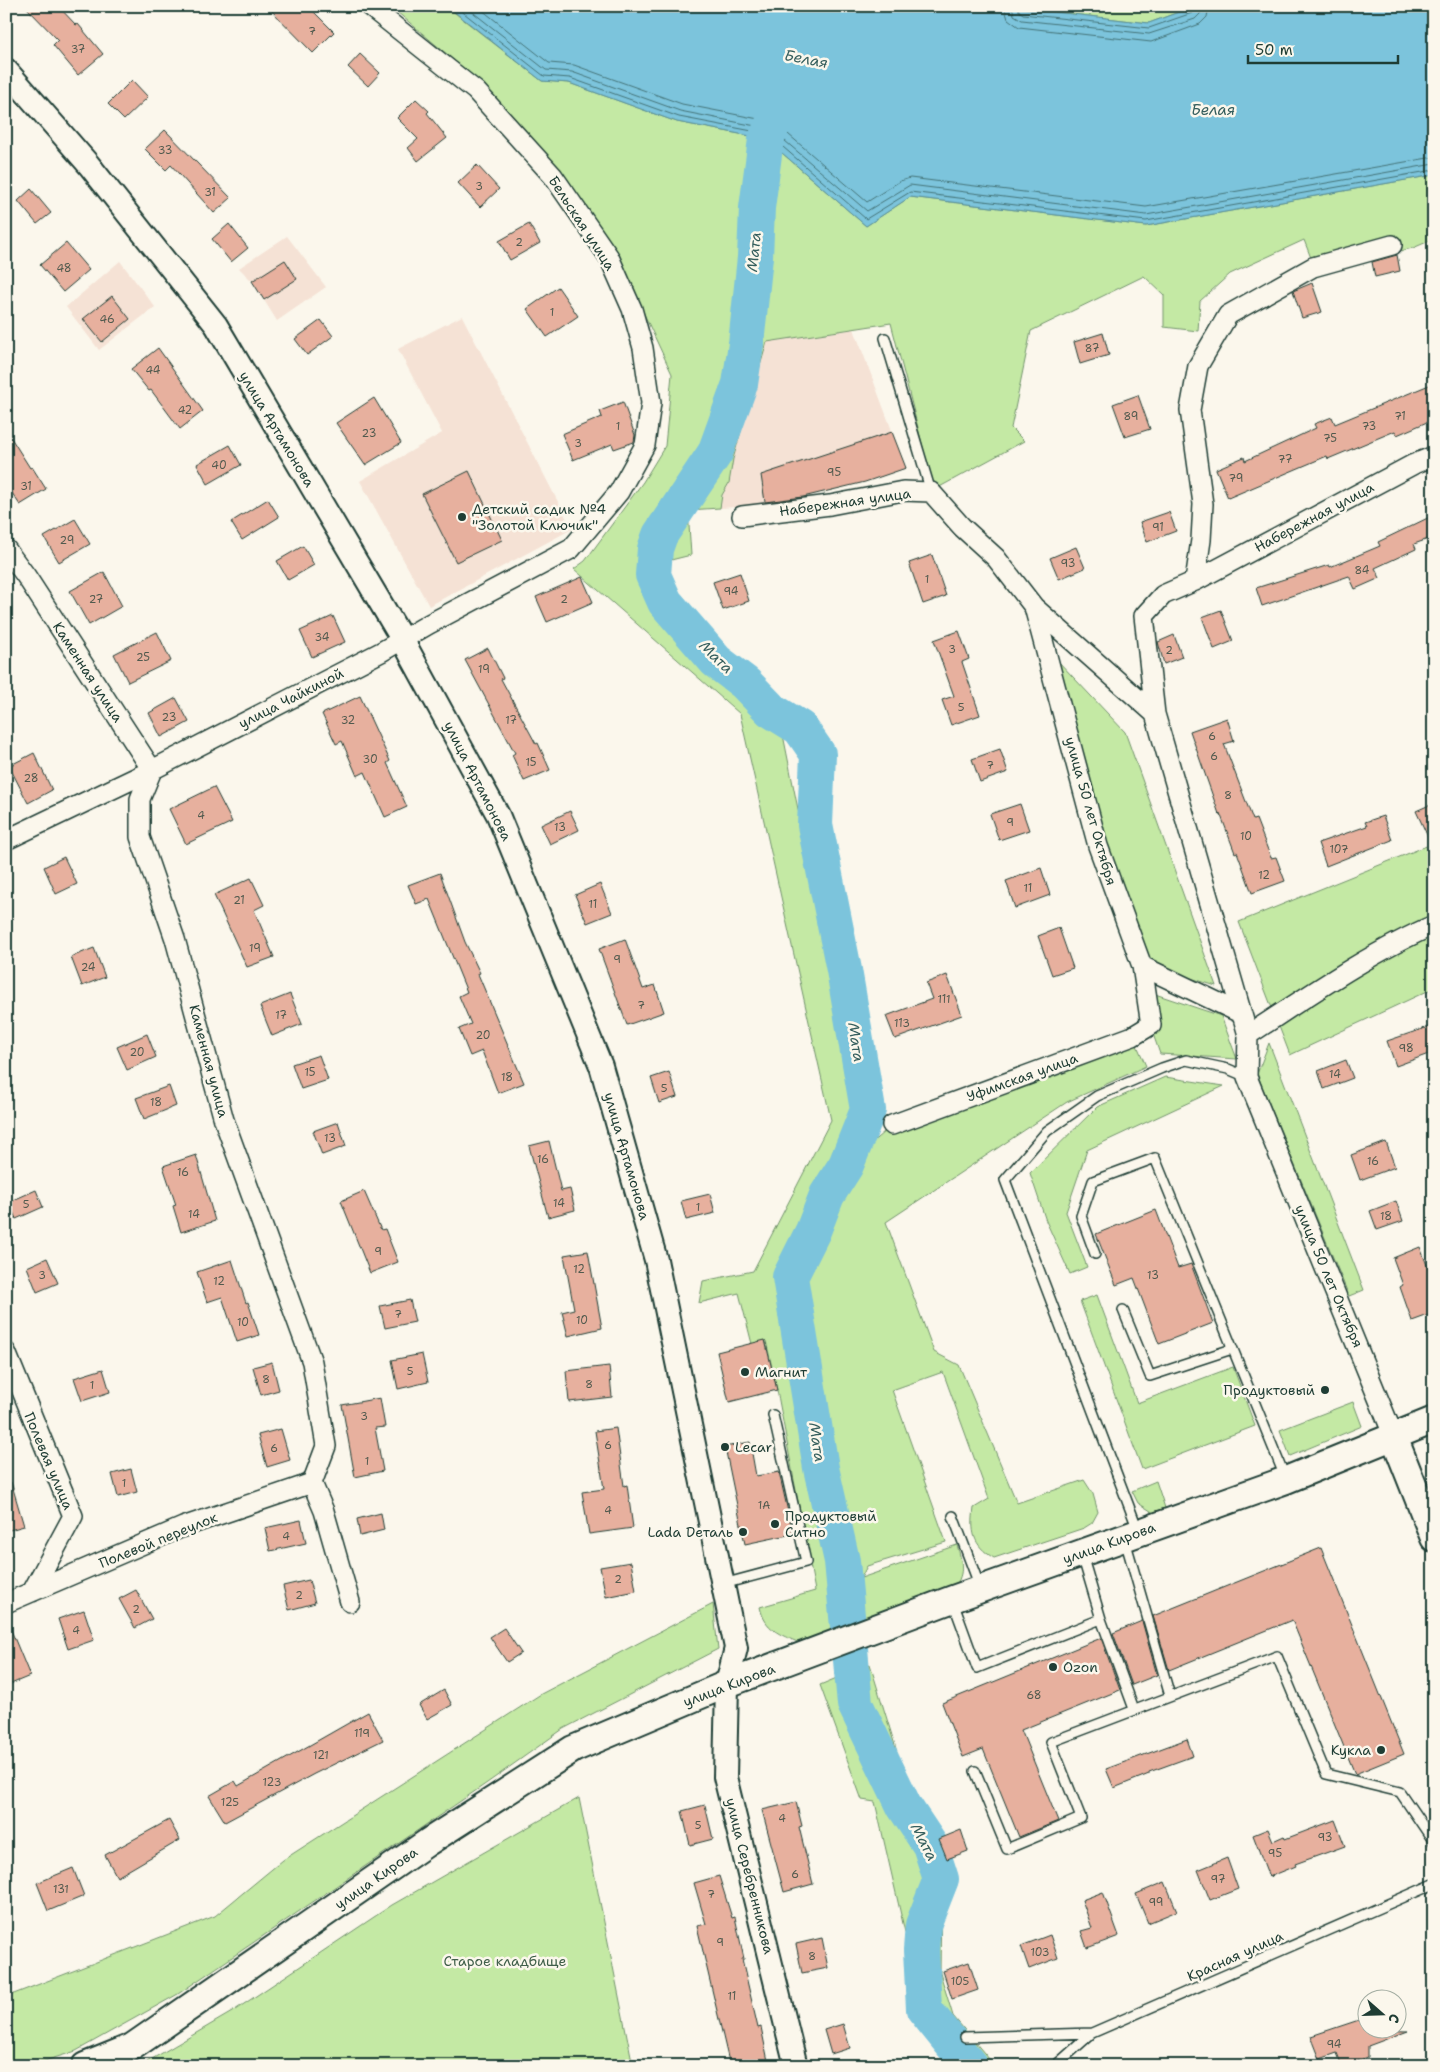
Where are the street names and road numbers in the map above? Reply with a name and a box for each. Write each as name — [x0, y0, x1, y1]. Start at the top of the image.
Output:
street label: Бельская улица — [545, 172, 619, 274]
street label: улица Артамонова — [235, 368, 319, 490]
street label: Набережная улица — [1251, 478, 1377, 556]
street label: Набережная улица — [778, 484, 912, 520]
street label: Каменная улица — [49, 618, 127, 726]
street label: улица Чайкиной — [236, 664, 346, 732]
street label: улица Артамонова — [440, 718, 516, 844]
street label: улица 50 лет Октября — [1061, 735, 1121, 887]
street label: Каменная улица — [185, 1003, 233, 1120]
street label: Уфимская улица — [964, 1048, 1080, 1105]
street label: улица Артамонова — [600, 1090, 654, 1222]
street label: улица 50 лет Октября — [1291, 1202, 1367, 1350]
street label: Полевая улица — [20, 1410, 78, 1513]
street label: Полевой переулок — [96, 1508, 220, 1572]
street label: улица Кирова — [1060, 1518, 1158, 1568]
street label: улица Кирова — [680, 1659, 778, 1711]
street label: улица Серебренникова — [722, 1796, 778, 1956]
street label: улица Кирова — [331, 1843, 421, 1913]
street label: Красная улица — [1184, 1927, 1286, 1985]

